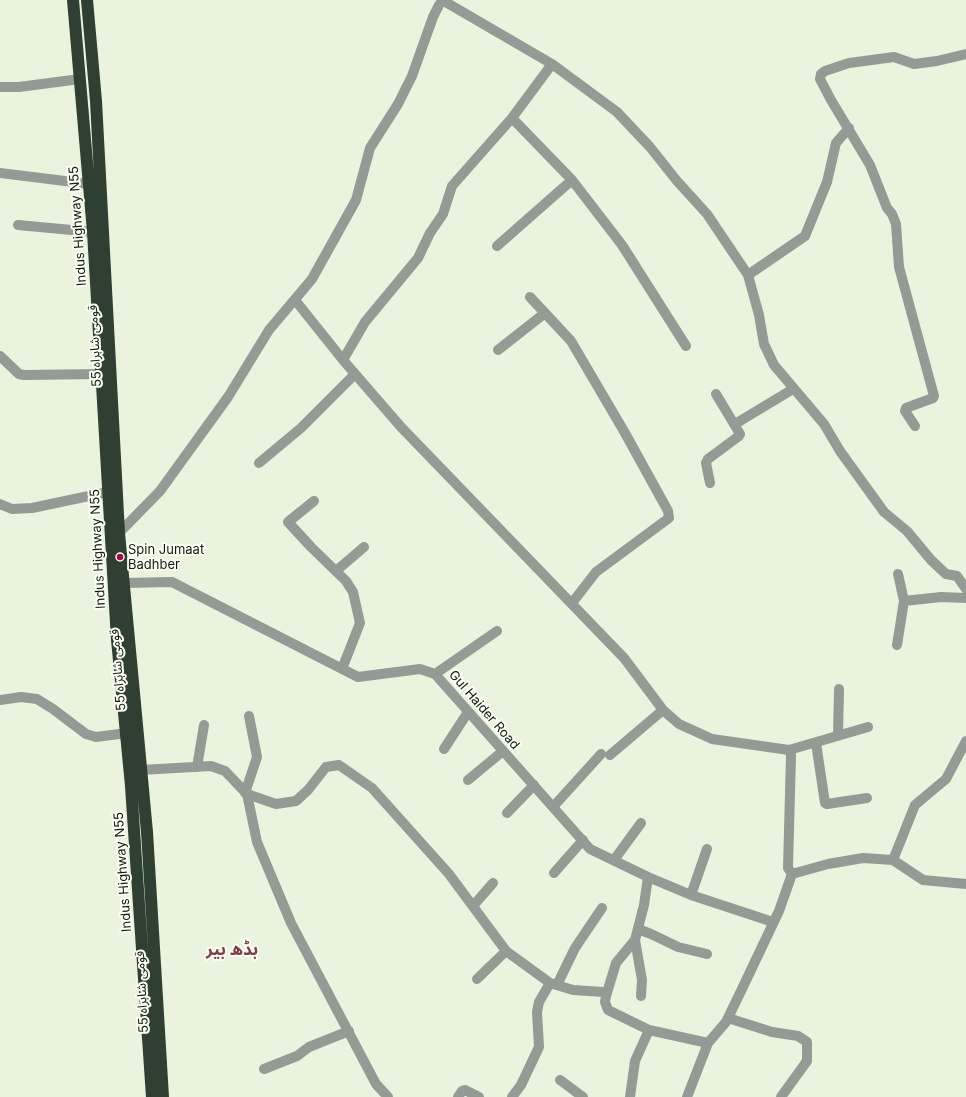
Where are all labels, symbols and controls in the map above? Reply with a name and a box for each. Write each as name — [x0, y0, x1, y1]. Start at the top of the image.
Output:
street label: Indus Highway N55 — [66, 166, 90, 286]
street label: قومی شاہراہ 55 — [85, 305, 105, 387]
street label: Indus Highway N55 — [87, 489, 109, 609]
place label: Spin Jumaat Badhber — [128, 542, 204, 573]
marker: Spin Jumaat Badhber — [115, 552, 125, 562]
street label: قومی شاہراہ 55 — [107, 628, 129, 712]
street label: Gul Haider Road — [445, 667, 523, 753]
street label: Indus Highway N55 — [111, 812, 135, 932]
district label: بڈھ بیر — [206, 940, 258, 960]
street label: قومی شاہراہ 55 — [132, 951, 152, 1033]

